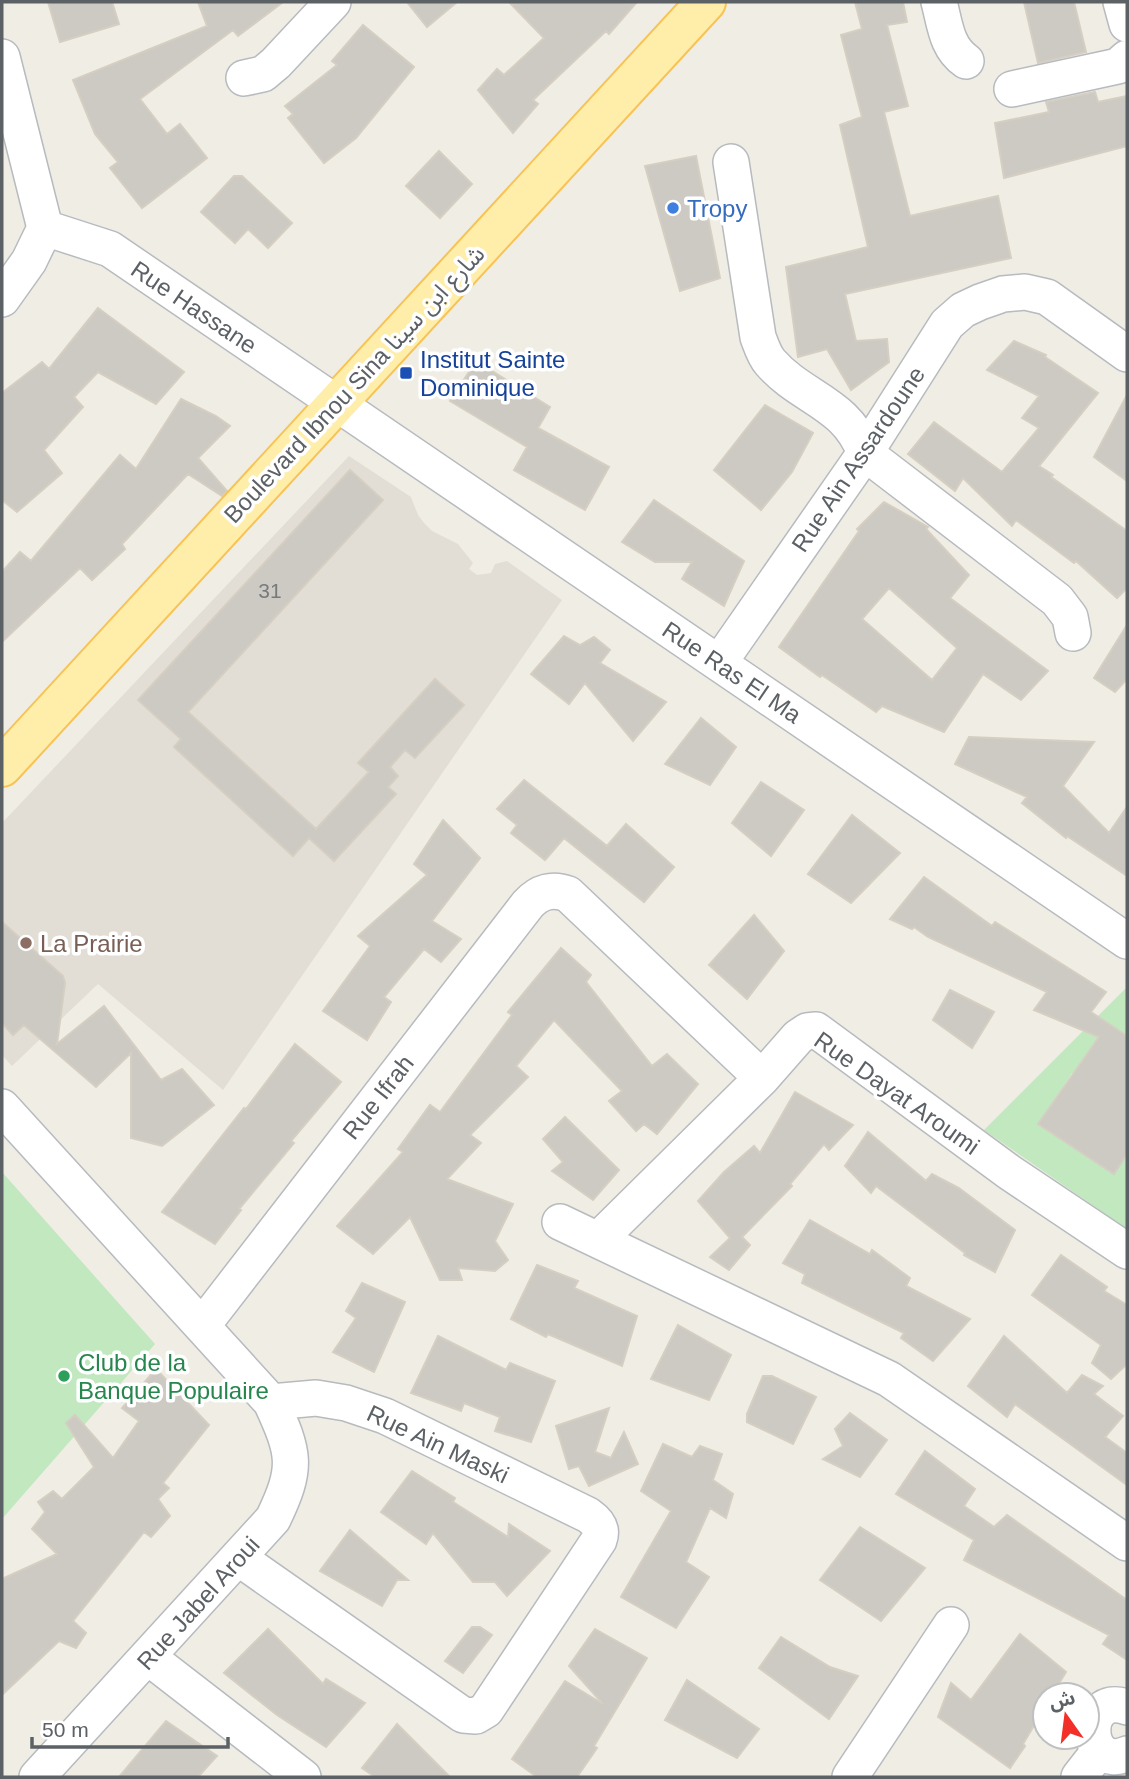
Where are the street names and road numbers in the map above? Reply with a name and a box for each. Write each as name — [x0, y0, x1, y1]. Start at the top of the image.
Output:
street label: Boulevard Ibnou Sina شارع ابن سينا — [218, 240, 493, 531]
street label: Rue Hassane — [126, 255, 262, 359]
street label: Rue Ain Assardoune — [786, 361, 930, 557]
street label: Rue Ras El Ma — [658, 616, 807, 729]
street label: Rue Dayat Aroumi — [809, 1026, 985, 1160]
street label: Rue Ifrah — [337, 1050, 419, 1144]
street label: Rue Ain Maski — [363, 1399, 513, 1489]
street label: Rue Jabel Aroui — [131, 1531, 265, 1675]

